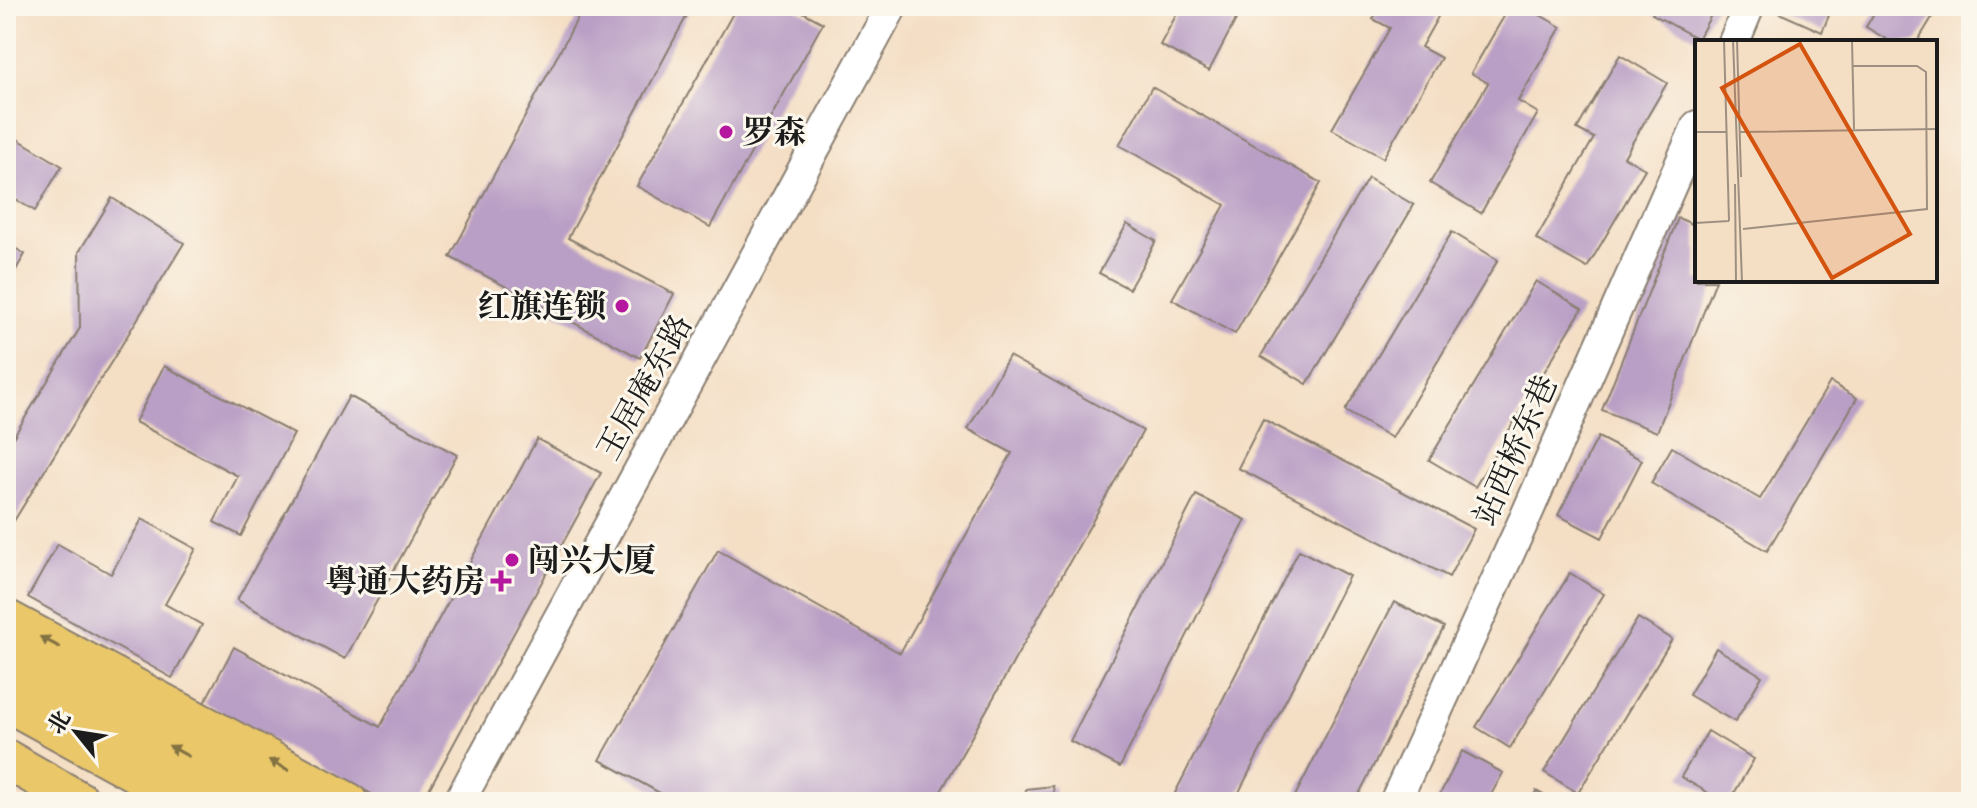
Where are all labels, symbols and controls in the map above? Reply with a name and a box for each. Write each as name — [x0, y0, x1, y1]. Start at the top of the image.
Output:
inset map — [1695, 40, 1937, 282]
place label: 罗森 — [742, 115, 806, 151]
marker: 罗森 — [717, 123, 735, 141]
place label: 红旗连锁 — [478, 289, 606, 325]
marker: 红旗连锁 — [613, 297, 631, 315]
street label: 玉居庵东路 — [591, 309, 699, 466]
street label: 站西桥东巷 — [1467, 370, 1565, 531]
place label: 闯兴大厦 — [528, 543, 656, 579]
marker: 闯兴大厦 — [503, 551, 521, 569]
place label: 粤通大药房 — [325, 564, 485, 600]
marker: 粤通大药房 — [492, 572, 510, 590]
one-way arrow — [39, 636, 61, 650]
north arrow — [36, 692, 116, 772]
text: 北 — [45, 707, 75, 738]
one-way arrow — [167, 744, 190, 758]
one-way arrow — [268, 759, 290, 773]

